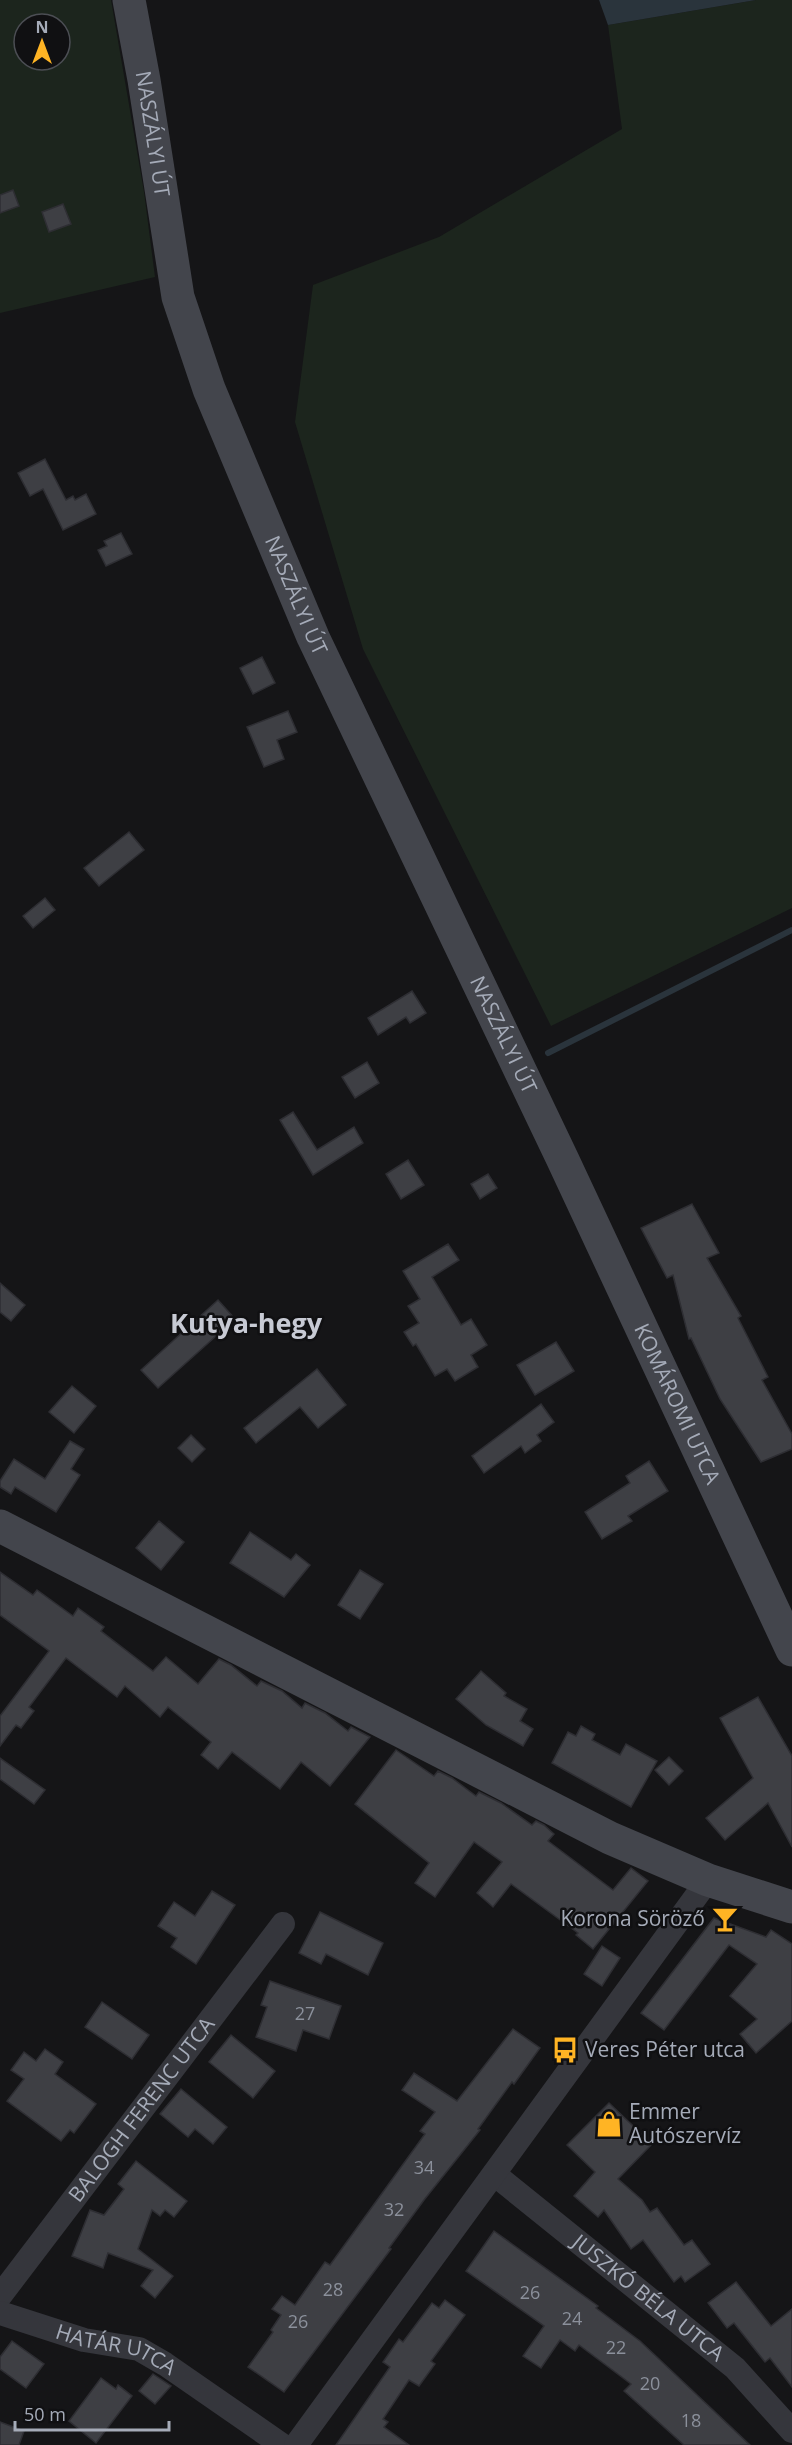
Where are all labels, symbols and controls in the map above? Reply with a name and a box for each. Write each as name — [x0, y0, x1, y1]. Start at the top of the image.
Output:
north arrow — [12, 12, 72, 72]
text: N — [35, 16, 49, 38]
street label: NASZÁLYI ÚT — [130, 69, 177, 199]
street label: NASZÁLYI ÚT — [259, 531, 335, 660]
street label: NASZÁLYI ÚT — [464, 971, 544, 1098]
district label: Kutya-hegy — [170, 1304, 323, 1341]
street label: KOMÁROMI UTCA — [628, 1319, 728, 1489]
place label: Korona Söröző — [560, 1904, 705, 1932]
bar icon: Korona Söröző — [710, 1904, 740, 1934]
house number: 27 — [295, 2001, 315, 2025]
street label: BALOGH FERENC UTCA — [61, 2010, 221, 2207]
bus stop icon: Veres Péter utca — [550, 2035, 580, 2065]
place label: Veres Péter utca — [585, 2035, 745, 2063]
place label: Emmer Autószervíz — [629, 2097, 741, 2149]
shop icon: Emmer Autószervíz — [594, 2109, 624, 2139]
house number: 34 — [414, 2155, 434, 2179]
house number: 32 — [384, 2197, 404, 2221]
street label: JUSZKÓ BÉLA UTCA — [565, 2226, 731, 2368]
house number: 28 — [323, 2277, 343, 2301]
house number: 26 — [520, 2280, 540, 2304]
house number: 24 — [562, 2306, 582, 2330]
house number: 26 — [288, 2309, 308, 2333]
street label: HATÁR UTCA — [52, 2317, 183, 2381]
house number: 22 — [606, 2335, 626, 2359]
house number: 20 — [640, 2371, 660, 2395]
scale bar — [15, 2394, 170, 2432]
text: 50 m — [24, 2402, 66, 2426]
house number: 18 — [681, 2408, 701, 2432]

